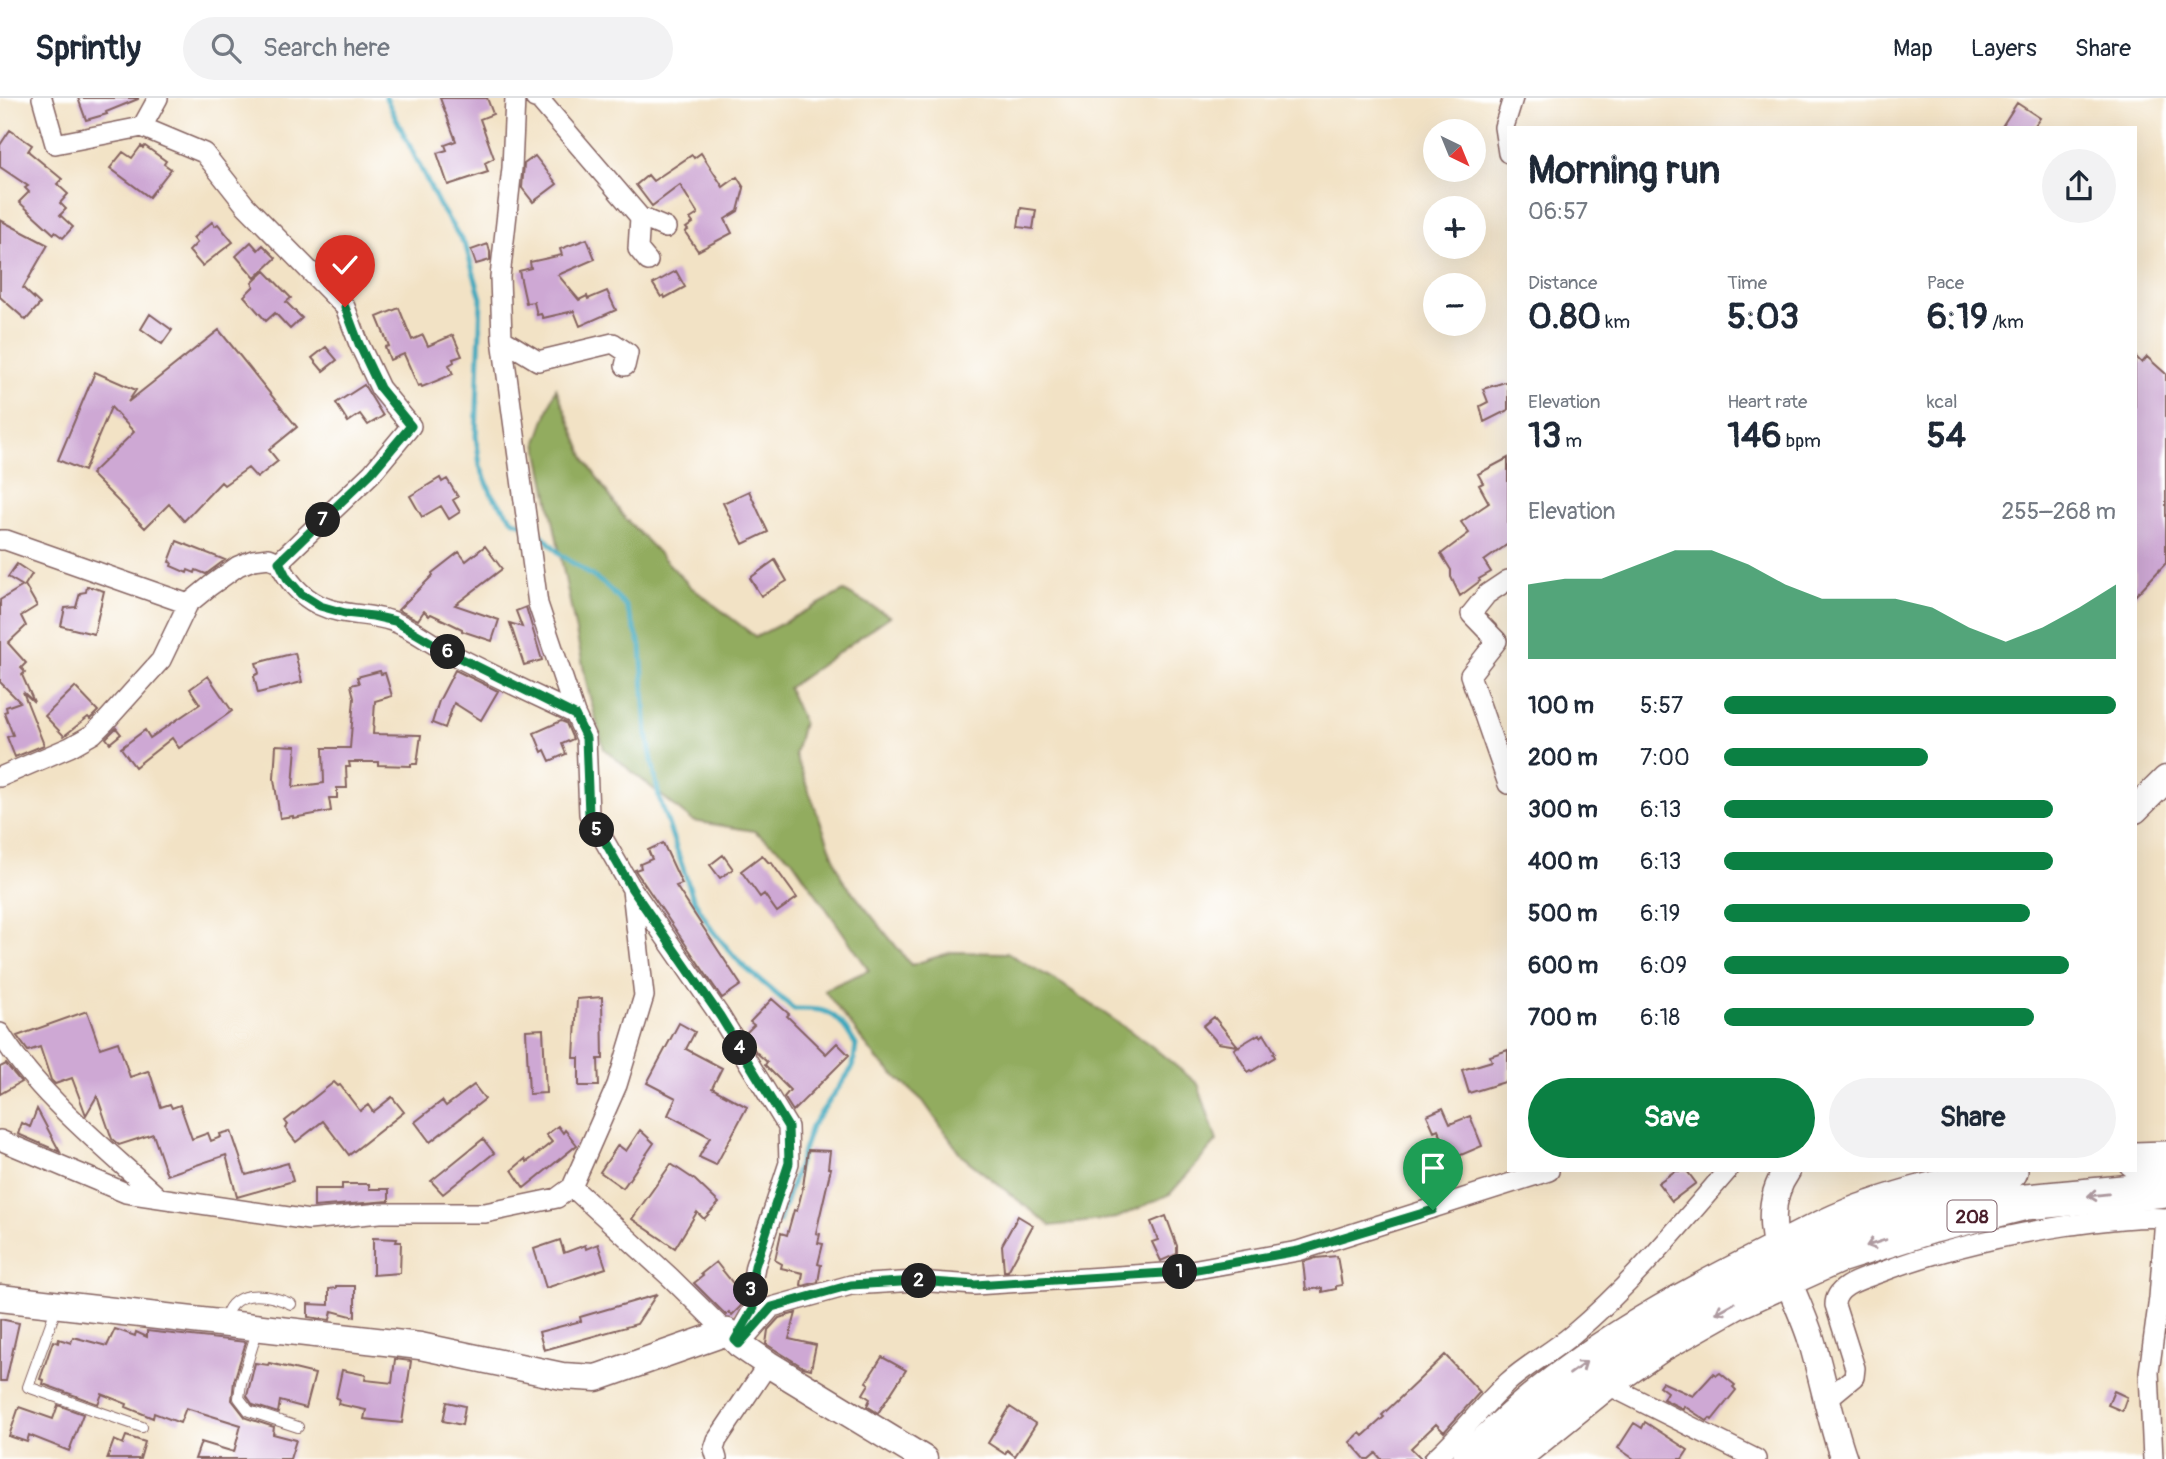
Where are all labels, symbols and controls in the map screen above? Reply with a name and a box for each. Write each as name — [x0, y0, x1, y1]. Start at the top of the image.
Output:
search box — [183, 17, 673, 80]
text: Sprintly — [35, 28, 141, 69]
icon: search — [207, 29, 245, 67]
text: Search here — [263, 32, 390, 64]
text: Map — [1893, 34, 1933, 63]
text: Layers — [1971, 34, 2037, 63]
text: Share — [2075, 34, 2131, 63]
north arrow — [1423, 119, 1486, 182]
map controls — [1423, 119, 1486, 336]
text: Morning run — [1528, 147, 1720, 195]
button: share — [2042, 149, 2116, 223]
button: + — [1423, 196, 1486, 259]
text: 06:57 — [1528, 197, 1588, 226]
pin — [315, 235, 375, 307]
icon: check — [326, 246, 364, 284]
text: Distance — [1528, 271, 1597, 295]
text: Time — [1727, 271, 1767, 295]
text: Pace — [1927, 271, 1964, 295]
button: − — [1423, 273, 1486, 336]
text: 0.80 — [1528, 295, 1601, 339]
text: 5:03 — [1727, 295, 1799, 339]
text: 6:19 — [1927, 295, 1988, 339]
text: km — [1601, 310, 1630, 334]
text: /km — [1988, 310, 2024, 334]
text: Elevation — [1528, 390, 1600, 414]
text: Heart rate — [1727, 390, 1807, 414]
text: kcal — [1927, 390, 1958, 414]
text: 13 — [1528, 414, 1561, 458]
text: 146 — [1727, 414, 1782, 458]
text: 54 — [1927, 414, 1966, 458]
text: m — [1561, 429, 1582, 453]
text: bpm — [1782, 429, 1821, 453]
text: Elevation — [1528, 497, 1616, 526]
text: 255–268 m — [2001, 497, 2116, 526]
pin: 7 — [306, 502, 340, 538]
text: 7 — [317, 507, 328, 531]
pin: 6 — [430, 634, 466, 670]
text: 6 — [442, 639, 453, 663]
text: 100 m — [1528, 691, 1594, 720]
text: 5:57 — [1640, 691, 1683, 720]
text: 200 m — [1528, 743, 1598, 772]
text: 7:00 — [1640, 743, 1690, 772]
text: 300 m — [1528, 795, 1598, 824]
text: 6:13 — [1640, 795, 1681, 824]
pin: 5 — [580, 812, 614, 848]
text: 5 — [591, 817, 602, 841]
text: 400 m — [1528, 847, 1598, 876]
text: 6:13 — [1640, 847, 1681, 876]
text: 500 m — [1528, 899, 1597, 928]
text: 6:19 — [1640, 899, 1680, 928]
text: 600 m — [1528, 951, 1598, 980]
text: 6:09 — [1640, 951, 1687, 980]
text: 700 m — [1528, 1003, 1597, 1032]
text: 6:18 — [1640, 1003, 1680, 1032]
pin: 4 — [722, 1030, 758, 1066]
text: 4 — [734, 1035, 745, 1059]
button: Save — [1528, 1078, 1815, 1158]
button: Share — [1829, 1078, 2116, 1158]
pin — [1403, 1138, 1463, 1210]
icon: arrive — [1414, 1149, 1452, 1187]
one-way arrow — [2087, 1188, 2110, 1201]
road number: 208 — [1948, 1200, 1996, 1232]
one-way arrow — [1866, 1237, 1888, 1250]
pin: 1 — [1162, 1254, 1198, 1290]
text: 1 — [1176, 1259, 1183, 1283]
pin: 2 — [902, 1264, 936, 1298]
text: 2 — [913, 1268, 924, 1292]
pin: 3 — [734, 1272, 768, 1308]
text: 3 — [745, 1277, 756, 1301]
one-way arrow — [1715, 1302, 1736, 1315]
one-way arrow — [1568, 1361, 1587, 1376]

